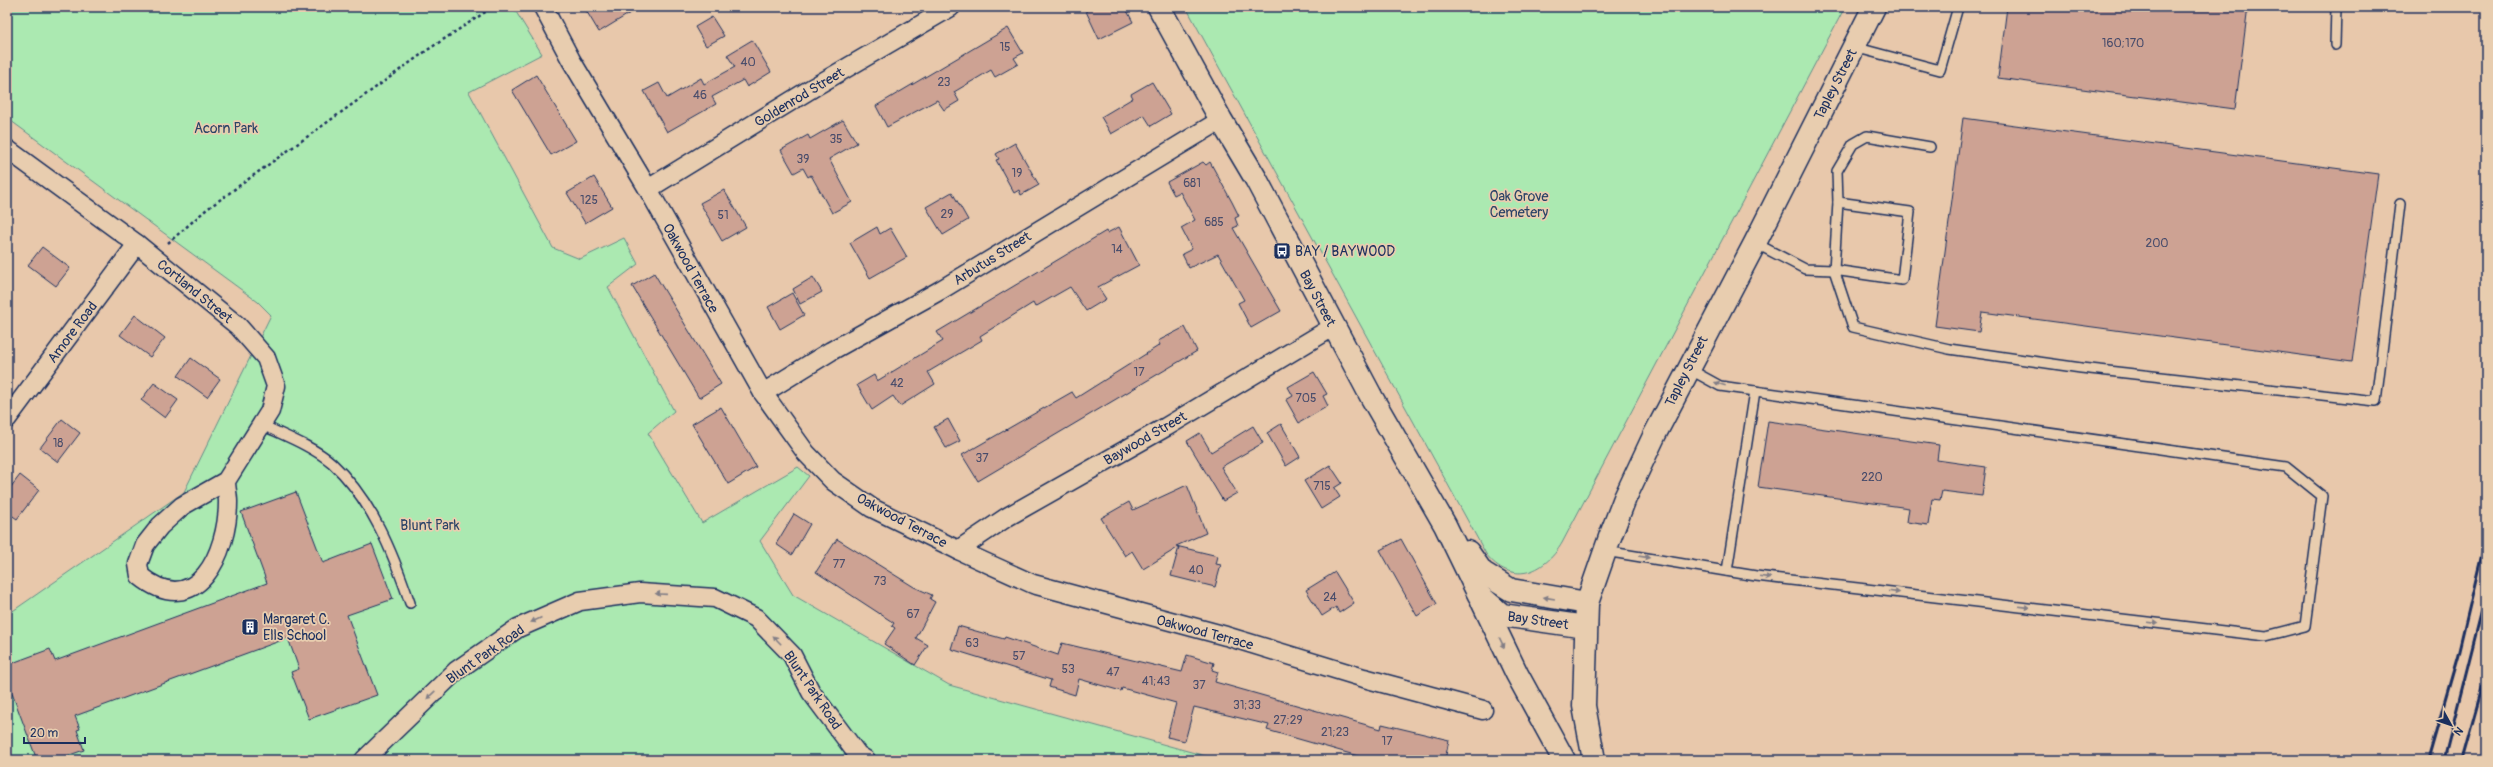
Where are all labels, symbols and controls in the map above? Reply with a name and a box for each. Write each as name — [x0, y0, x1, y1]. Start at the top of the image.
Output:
house number: 160;170 — [2102, 36, 2144, 51]
house number: 15 — [999, 40, 1011, 55]
street label: Tapley Street — [1810, 46, 1861, 123]
house number: 40 — [740, 55, 756, 70]
street label: Goldenrod Street — [751, 64, 848, 131]
house number: 23 — [937, 75, 951, 90]
house number: 46 — [693, 88, 707, 103]
park label: Acorn Park — [194, 120, 258, 137]
house number: 35 — [829, 132, 843, 147]
house number: 39 — [797, 152, 809, 167]
house number: 19 — [1012, 166, 1022, 181]
house number: 681 — [1183, 176, 1201, 191]
park label: Oak Grove Cemetery — [1490, 188, 1549, 221]
house number: 125 — [580, 193, 598, 208]
house number: 29 — [941, 207, 953, 222]
house number: 51 — [717, 208, 729, 223]
house number: 685 — [1204, 215, 1224, 230]
street label: Oakwood Terrace — [659, 220, 722, 316]
street label: Arbutus Street — [950, 228, 1034, 289]
house number: 200 — [2145, 236, 2169, 251]
bus stop icon: BAY / BAYWOOD — [1272, 241, 1292, 261]
house number: 14 — [1111, 242, 1123, 257]
place label: BAY / BAYWOOD — [1295, 243, 1395, 260]
street label: Cortland Street — [154, 256, 236, 327]
street label: Bay Street — [1296, 267, 1340, 330]
street label: Amore Road — [44, 298, 101, 366]
street label: Tapley Street — [1661, 333, 1712, 410]
house number: 17 — [1133, 365, 1145, 380]
house number: 42 — [890, 376, 904, 391]
one-way arrow — [1714, 381, 1726, 387]
house number: 705 — [1295, 391, 1317, 406]
street label: Baywood Street — [1101, 408, 1190, 469]
house number: 18 — [53, 436, 63, 451]
house number: 37 — [975, 451, 989, 466]
house number: 220 — [1861, 470, 1883, 485]
house number: 715 — [1313, 479, 1331, 494]
street label: Oakwood Terrace — [854, 489, 950, 551]
park label: Blunt Park — [400, 517, 460, 534]
one-way arrow — [1638, 554, 1650, 560]
house number: 77 — [833, 557, 846, 572]
house number: 40 — [1188, 563, 1204, 578]
house number: 73 — [873, 574, 887, 589]
one-way arrow — [1759, 574, 1771, 580]
one-way arrow — [1888, 589, 1900, 595]
house number: 24 — [1323, 590, 1337, 605]
one-way arrow — [655, 591, 667, 598]
one-way arrow — [1543, 595, 1555, 601]
one-way arrow — [2017, 604, 2030, 610]
house number: 67 — [906, 607, 920, 622]
street label: Bay Street — [1506, 608, 1570, 633]
place label: Margaret C. Ells School — [263, 611, 330, 644]
street label: Oakwood Terrace — [1154, 611, 1255, 654]
building icon: Margaret C. Ells School — [240, 617, 260, 637]
one-way arrow — [530, 617, 542, 623]
one-way arrow — [2147, 619, 2159, 626]
street label: Blunt Park Road — [443, 621, 528, 688]
one-way arrow — [772, 635, 782, 645]
house number: 63 — [965, 636, 979, 651]
one-way arrow — [1499, 637, 1505, 648]
street label: Blunt Park Road — [780, 648, 845, 733]
house number: 57 — [1013, 649, 1026, 664]
house number: 53 — [1061, 662, 1075, 677]
house number: 47 — [1106, 665, 1120, 680]
house number: 41;43 — [1142, 674, 1171, 689]
house number: 37 — [1192, 678, 1206, 693]
one-way arrow — [426, 691, 436, 700]
house number: 31;33 — [1233, 698, 1261, 713]
north arrow — [2431, 705, 2471, 745]
house number: 27;29 — [1273, 713, 1303, 728]
scale bar — [24, 719, 85, 745]
text: N — [2451, 724, 2466, 739]
house number: 21;23 — [1321, 725, 1349, 740]
text: 20 m — [30, 726, 59, 741]
house number: 17 — [1381, 734, 1393, 749]

